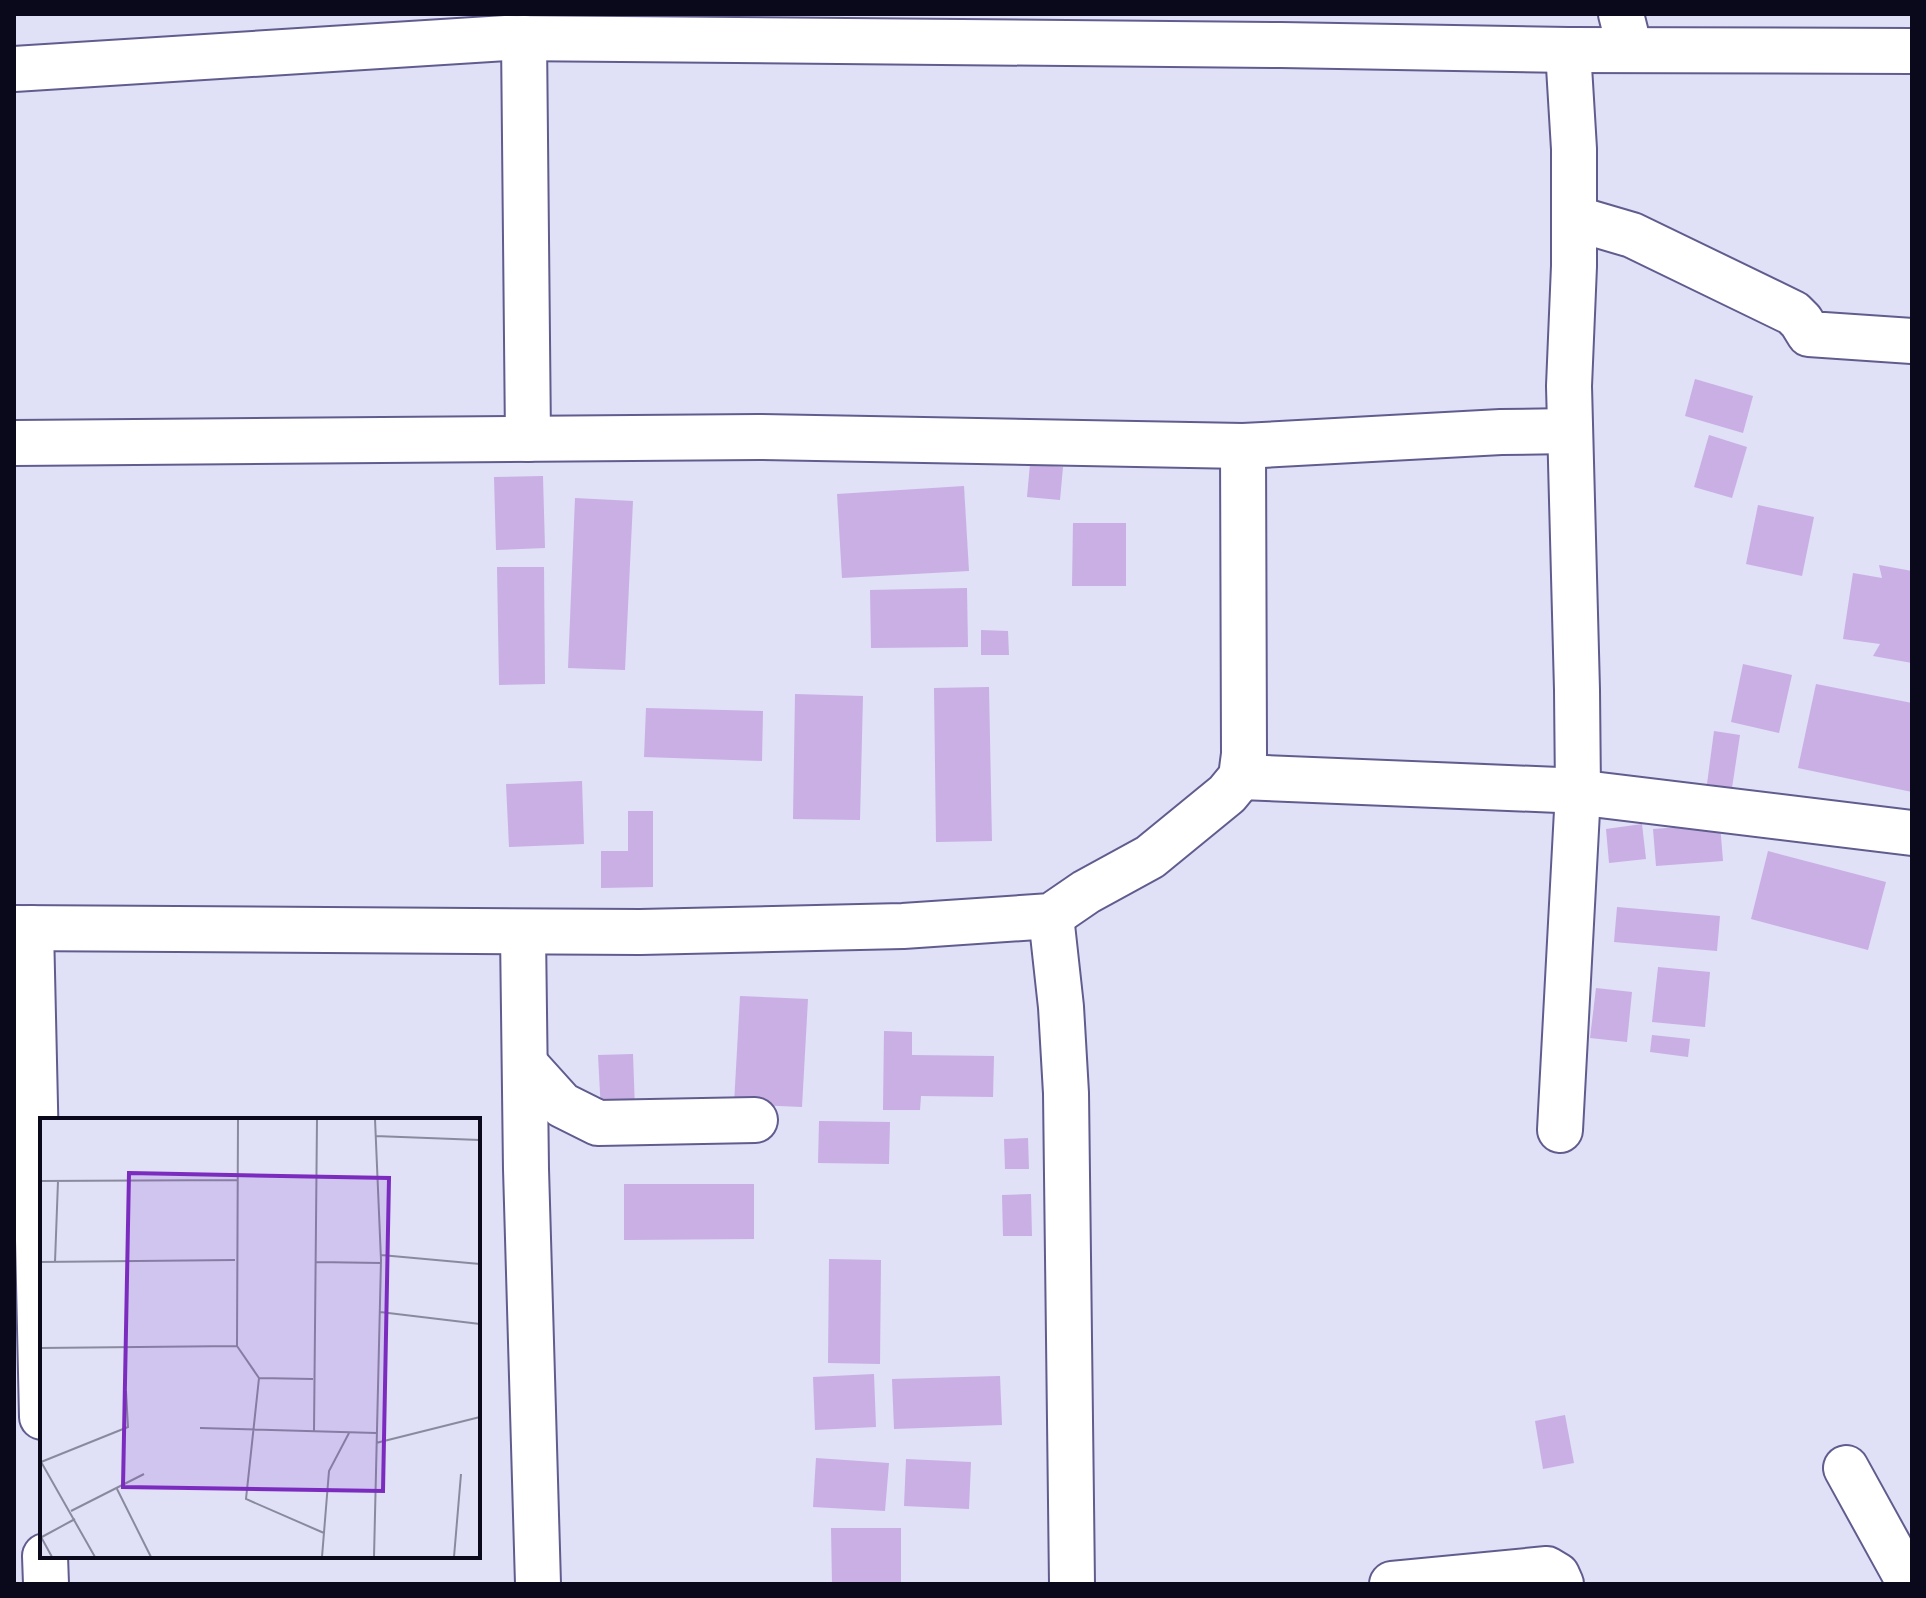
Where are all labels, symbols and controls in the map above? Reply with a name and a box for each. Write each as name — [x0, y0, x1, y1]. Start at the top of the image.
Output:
inset map — [40, 1118, 480, 1558]

